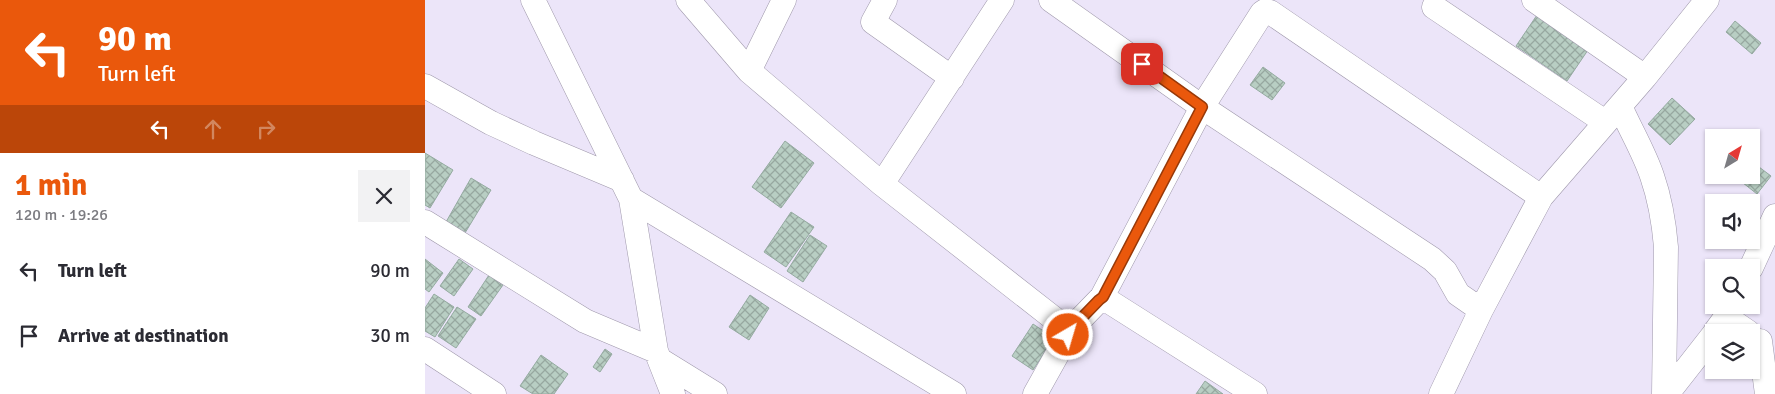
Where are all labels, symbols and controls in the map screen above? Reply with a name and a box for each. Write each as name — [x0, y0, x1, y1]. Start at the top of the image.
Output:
text: 90 m — [98, 17, 172, 60]
icon: left — [15, 20, 80, 85]
pin — [1121, 43, 1163, 85]
icon: arrive — [1128, 50, 1156, 78]
text: Turn left — [98, 60, 176, 87]
icon: left — [146, 115, 174, 143]
icon: ahead — [199, 115, 227, 143]
icon: right — [252, 115, 280, 143]
north arrow — [1705, 129, 1760, 184]
map controls — [1705, 129, 1760, 379]
text: 1 min — [15, 167, 87, 204]
button: close — [358, 170, 410, 222]
button: sound — [1705, 194, 1760, 249]
text: 120 m · 19:26 — [15, 205, 108, 225]
icon: left — [15, 257, 43, 285]
text: Turn left — [58, 259, 127, 283]
text: 90 m — [370, 259, 410, 283]
button: search — [1705, 259, 1760, 314]
position arrow — [1041, 308, 1093, 360]
icon: arrive — [15, 322, 43, 350]
text: Arrive at destination — [58, 324, 229, 348]
text: 30 m — [370, 324, 410, 348]
button: layers — [1705, 324, 1760, 379]

